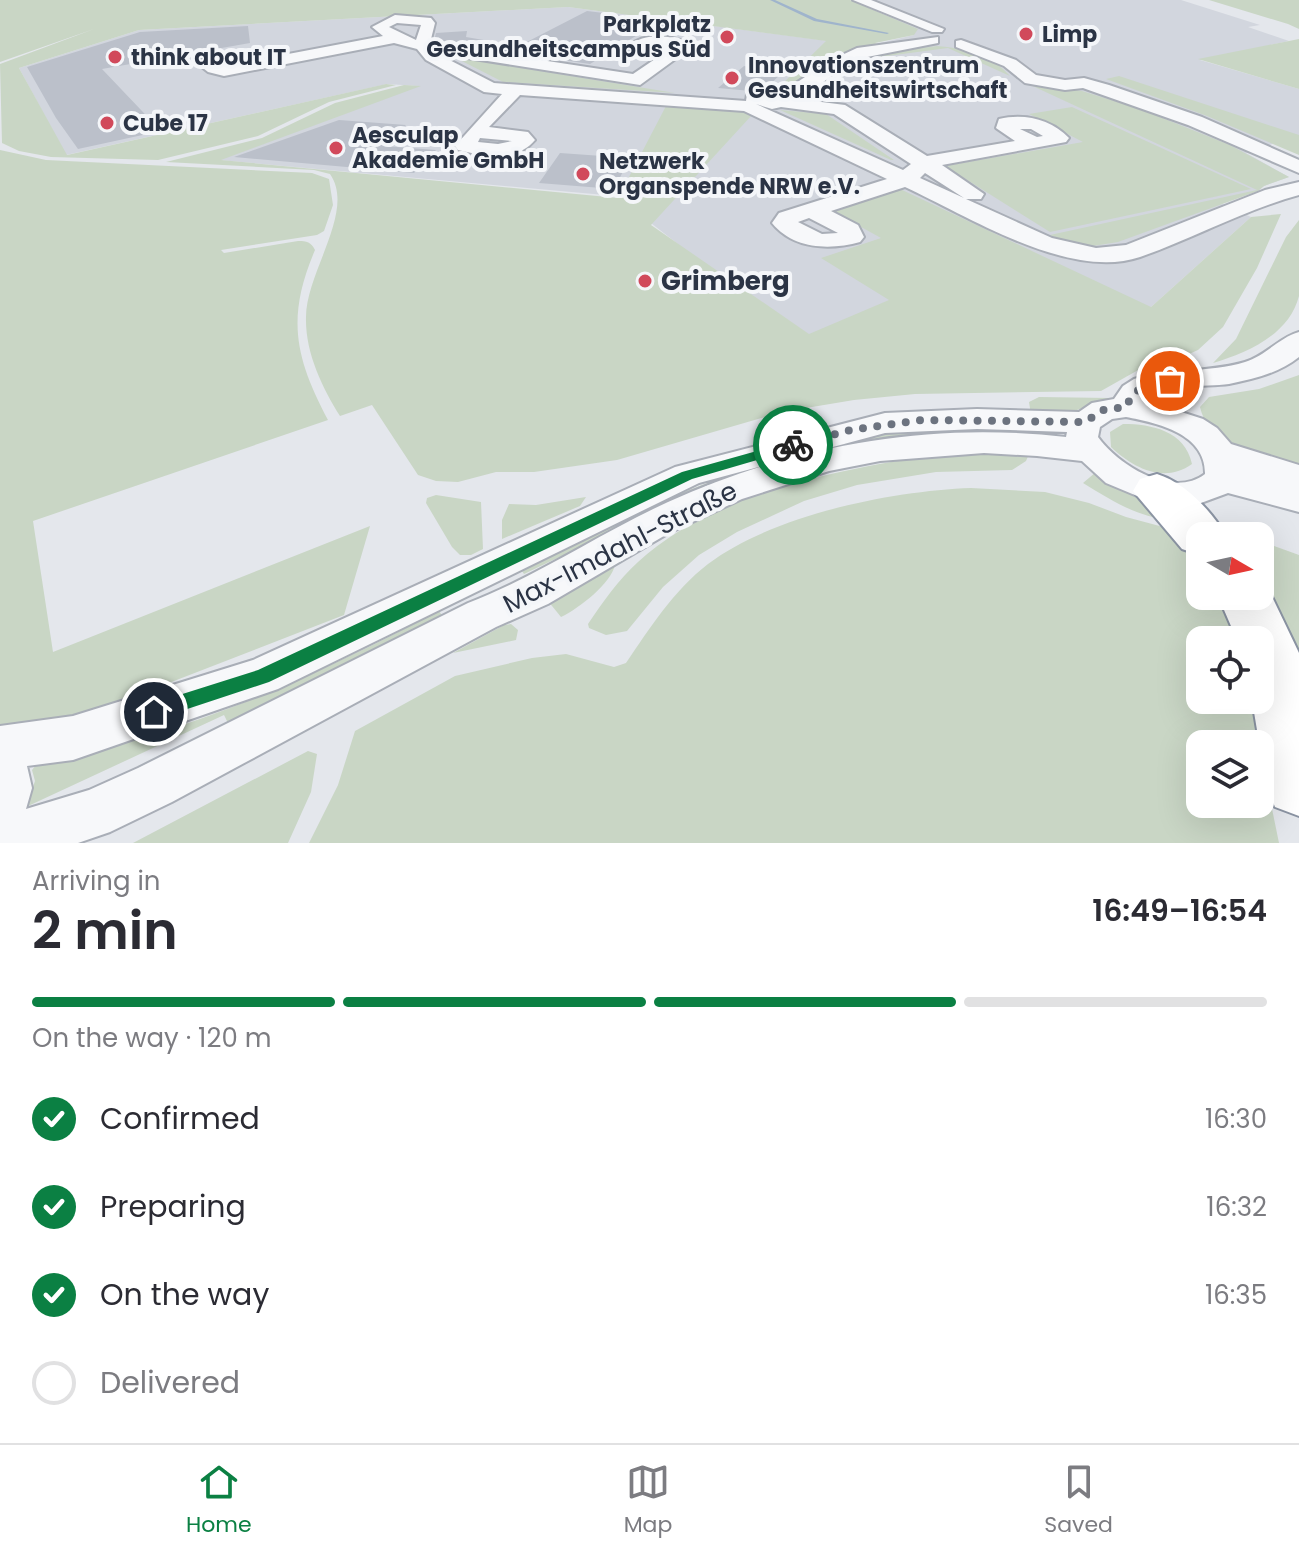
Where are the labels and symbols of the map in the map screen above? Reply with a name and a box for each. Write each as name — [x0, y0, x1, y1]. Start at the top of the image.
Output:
place label: Parkplatz Gesundheitscampus Süd — [426, 9, 711, 65]
place label: Limp — [1042, 19, 1097, 50]
marker: Limp — [1017, 25, 1035, 43]
marker: Parkplatz Gesundheitscampus Süd — [718, 28, 736, 46]
place label: think about IT — [131, 42, 286, 73]
marker: think about IT — [106, 48, 124, 66]
place label: Innovationszentrum Gesundheitswirtschaft — [748, 50, 1007, 106]
marker: Innovationszentrum Gesundheitswirtschaft — [723, 69, 741, 87]
place label: Cube 17 — [123, 108, 208, 139]
marker: Cube 17 — [98, 114, 116, 132]
place label: Aesculap Akademie GmbH — [352, 120, 544, 176]
marker: Aesculap Akademie GmbH — [327, 139, 345, 157]
place label: Netzwerk Organspende NRW e.V. — [599, 146, 860, 202]
marker: Netzwerk Organspende NRW e.V. — [574, 165, 592, 183]
place label: Grimberg — [661, 263, 790, 299]
marker: Grimberg — [636, 272, 654, 290]
pin — [1136, 347, 1204, 415]
courier — [753, 405, 833, 485]
street label: Max-Imdahl-Straße — [497, 472, 743, 622]
north arrow — [1186, 522, 1274, 610]
pin — [120, 678, 188, 746]

